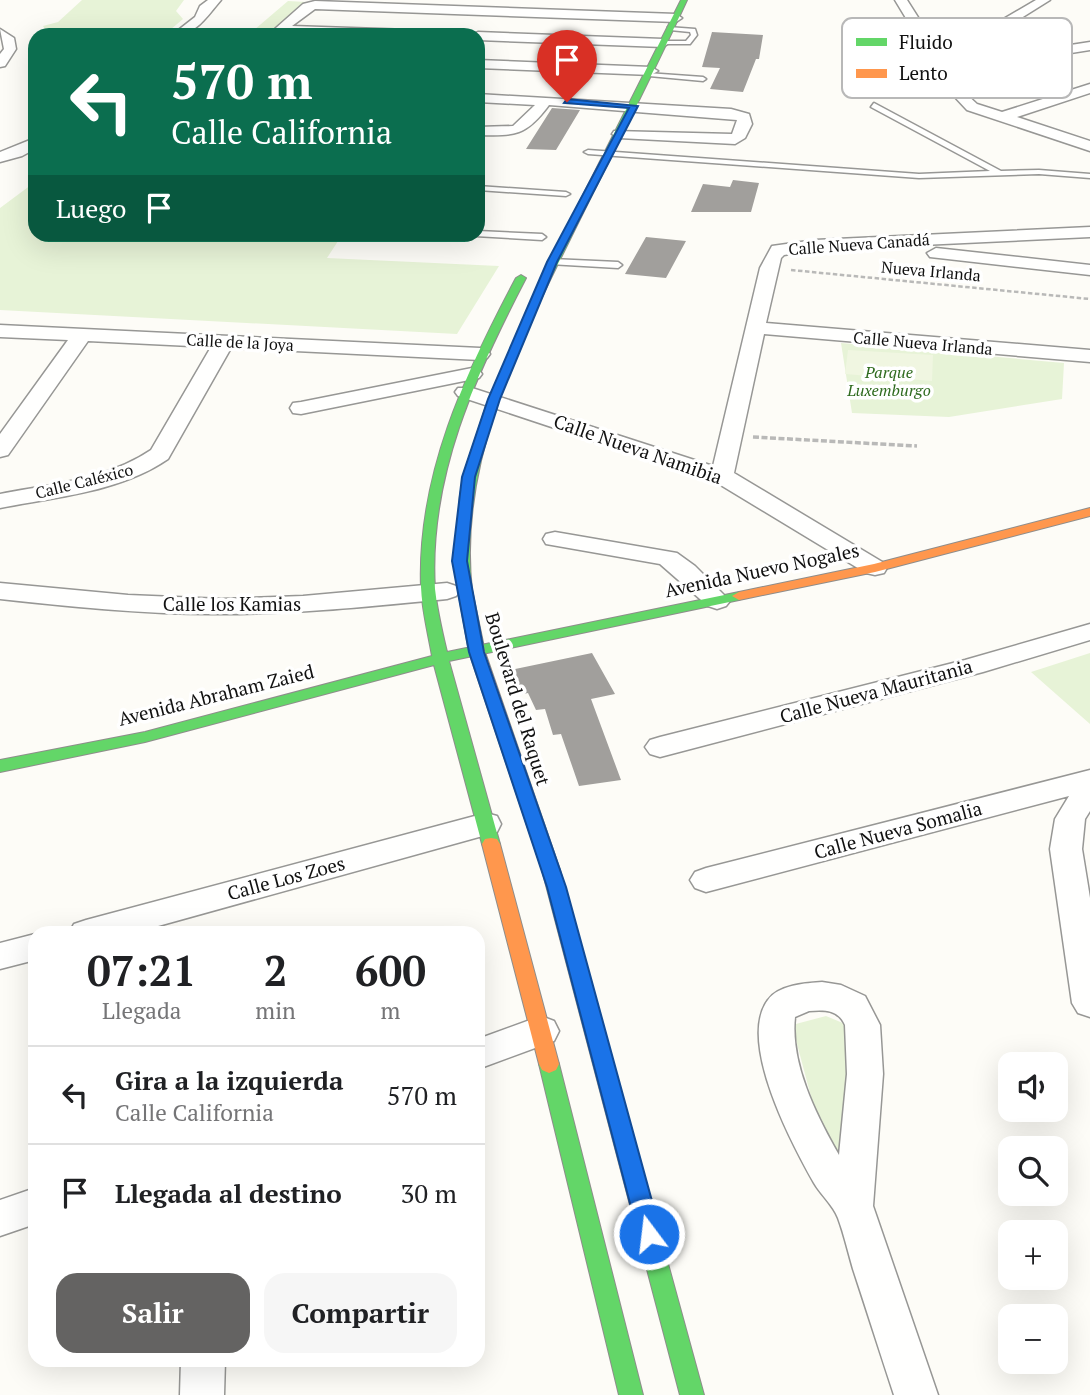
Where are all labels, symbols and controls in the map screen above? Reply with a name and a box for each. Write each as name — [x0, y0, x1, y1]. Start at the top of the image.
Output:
legend — [842, 18, 1072, 98]
text: Fluido — [899, 29, 953, 54]
pin — [537, 30, 597, 102]
icon: arrive — [548, 41, 586, 79]
text: 570 m — [171, 48, 313, 113]
icon: left — [56, 56, 147, 147]
text: Lento — [899, 60, 948, 85]
text: Calle California — [171, 111, 392, 153]
icon: arrive — [140, 189, 178, 227]
text: Luego — [56, 191, 126, 225]
street label: Calle Nueva Canadá — [788, 228, 930, 260]
street label: Nueva Irlanda — [880, 256, 982, 286]
street label: Calle Nueva Irlanda — [852, 326, 994, 360]
street label: Calle de la Joya — [186, 328, 294, 356]
park label: Parque Luxemburgo — [846, 361, 931, 401]
street label: Calle Nueva Namibia — [551, 408, 726, 489]
street label: Calle Caléxico — [33, 458, 135, 504]
street label: Avenida Nuevo Nogales — [662, 537, 861, 602]
street label: Calle los Kamias — [163, 591, 301, 616]
street label: Boulevard del Raquet — [480, 609, 557, 788]
street label: Calle Nueva Mauritania — [777, 653, 975, 728]
street label: Avenida Abraham Zaied — [115, 658, 317, 731]
street label: Calle Nueva Somalia — [811, 795, 985, 864]
street label: Calle Los Zoes — [224, 850, 347, 905]
text: 07:21 — [87, 942, 196, 998]
text: 2 — [264, 942, 287, 998]
text: 600 — [355, 942, 426, 998]
text: Llegada — [102, 995, 181, 1026]
text: min — [255, 995, 296, 1026]
text: m — [380, 995, 400, 1026]
map controls — [998, 1052, 1068, 1374]
button: sound — [998, 1052, 1068, 1122]
text: Gira a la izquierda — [115, 1063, 343, 1097]
icon: left — [56, 1076, 94, 1114]
text: 570 m — [387, 1078, 457, 1112]
text: Calle California — [115, 1097, 274, 1128]
button: search — [998, 1136, 1068, 1206]
icon: arrive — [56, 1174, 94, 1212]
text: Llegada al destino — [115, 1176, 342, 1210]
text: 30 m — [401, 1176, 457, 1210]
position arrow — [612, 1197, 686, 1271]
button: + — [998, 1220, 1068, 1290]
button: Salir — [56, 1273, 250, 1353]
button: Compartir — [264, 1273, 457, 1353]
button: − — [998, 1304, 1068, 1374]

